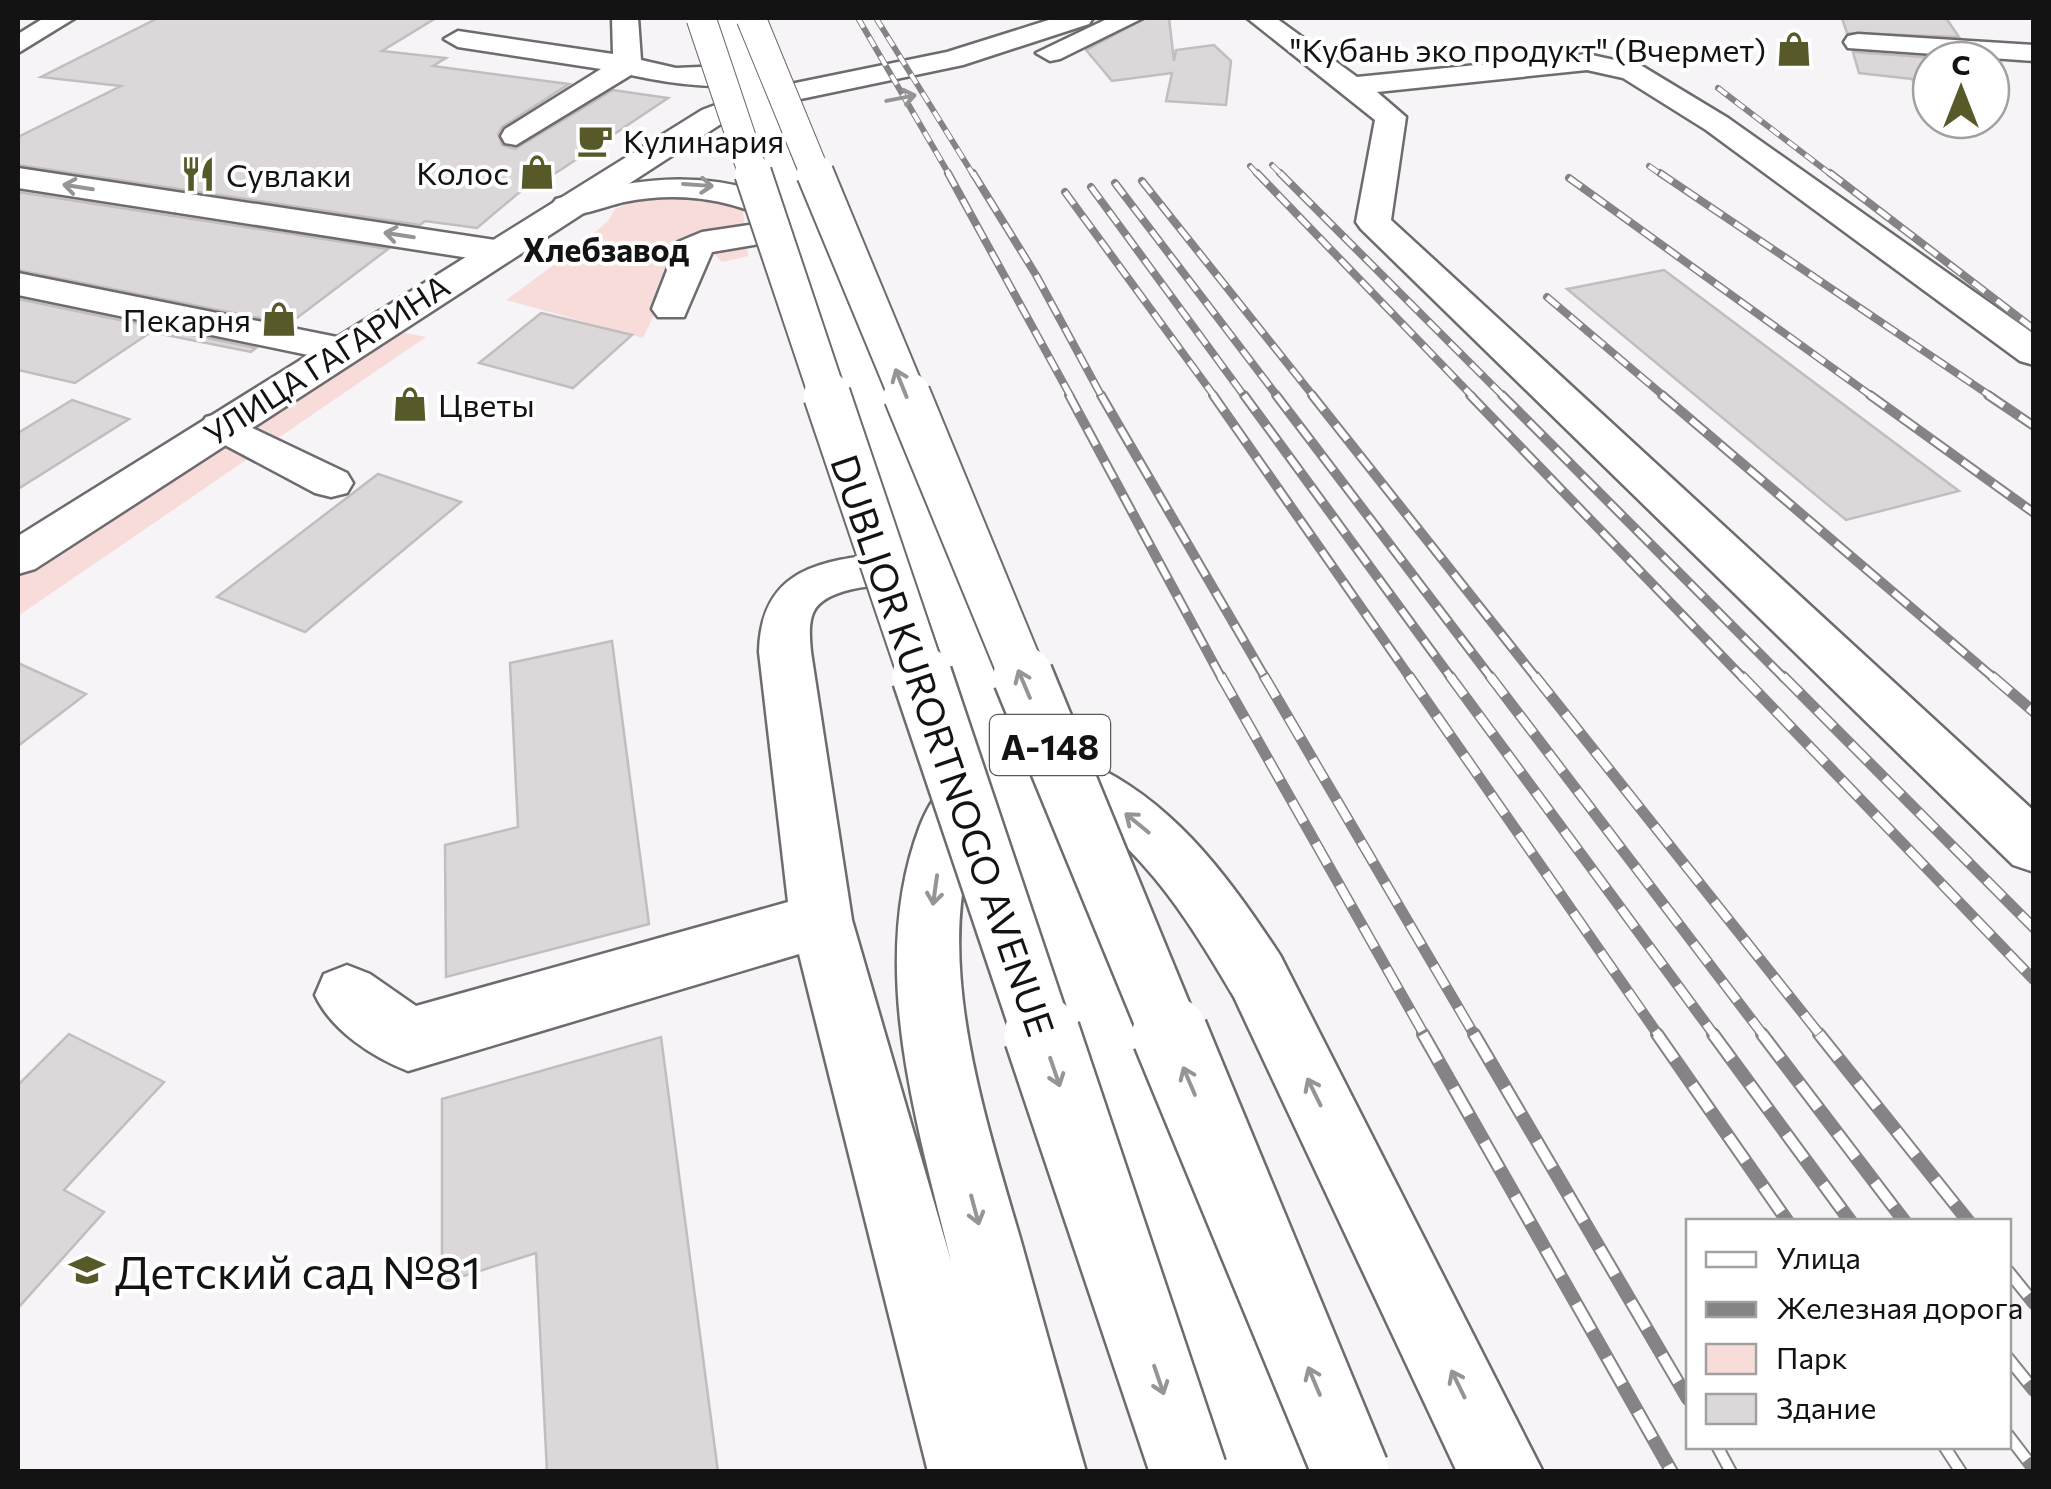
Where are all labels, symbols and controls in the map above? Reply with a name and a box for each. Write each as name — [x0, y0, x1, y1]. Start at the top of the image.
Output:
place label: "Кубань эко продукт" (Вчермет) — [1290, 29, 1766, 69]
shop icon: "Кубань эко продукт" (Вчермет) — [1775, 30, 1813, 68]
north arrow — [1911, 40, 2011, 140]
text: С — [1951, 47, 1971, 81]
one-way arrow — [885, 87, 917, 106]
place label: Кулинария — [623, 120, 784, 160]
cafe icon: Кулинария — [576, 121, 614, 159]
place label: Колос — [416, 152, 509, 192]
shop icon: Колос — [518, 153, 556, 191]
place label: Сувлаки — [226, 154, 351, 194]
restaurant icon: Сувлаки — [179, 155, 217, 193]
one-way arrow — [681, 176, 713, 195]
one-way arrow — [62, 178, 94, 196]
one-way arrow — [383, 226, 416, 244]
district label: Хлебзавод — [523, 229, 690, 269]
street label: УЛИЦА ГАГАРИНА — [196, 265, 456, 453]
place label: Пекарня — [123, 299, 251, 339]
shop icon: Пекарня — [260, 300, 298, 338]
one-way arrow — [891, 369, 909, 399]
place label: Цветы — [438, 384, 535, 424]
shop icon: Цветы — [391, 385, 429, 423]
street label: DUBLJOR KURORTNOGO AVENUE — [822, 448, 1066, 1042]
one-way arrow — [1014, 669, 1032, 700]
road number: А-148 — [990, 715, 1110, 775]
one-way arrow — [1125, 812, 1151, 834]
one-way arrow — [926, 873, 944, 906]
one-way arrow — [1047, 1056, 1065, 1088]
one-way arrow — [1179, 1066, 1197, 1097]
one-way arrow — [1304, 1078, 1323, 1108]
one-way arrow — [967, 1194, 986, 1225]
legend — [1686, 1219, 2011, 1449]
text: Улица — [1776, 1238, 1861, 1275]
place label: Детский сад №81 — [115, 1243, 481, 1298]
school or university icon: Детский сад №81 — [68, 1251, 106, 1289]
text: Железная дорога — [1776, 1288, 2023, 1325]
text: Парк — [1776, 1338, 1848, 1375]
one-way arrow — [1151, 1364, 1169, 1396]
one-way arrow — [1304, 1367, 1322, 1397]
one-way arrow — [1447, 1370, 1466, 1400]
text: Здание — [1776, 1388, 1876, 1425]

